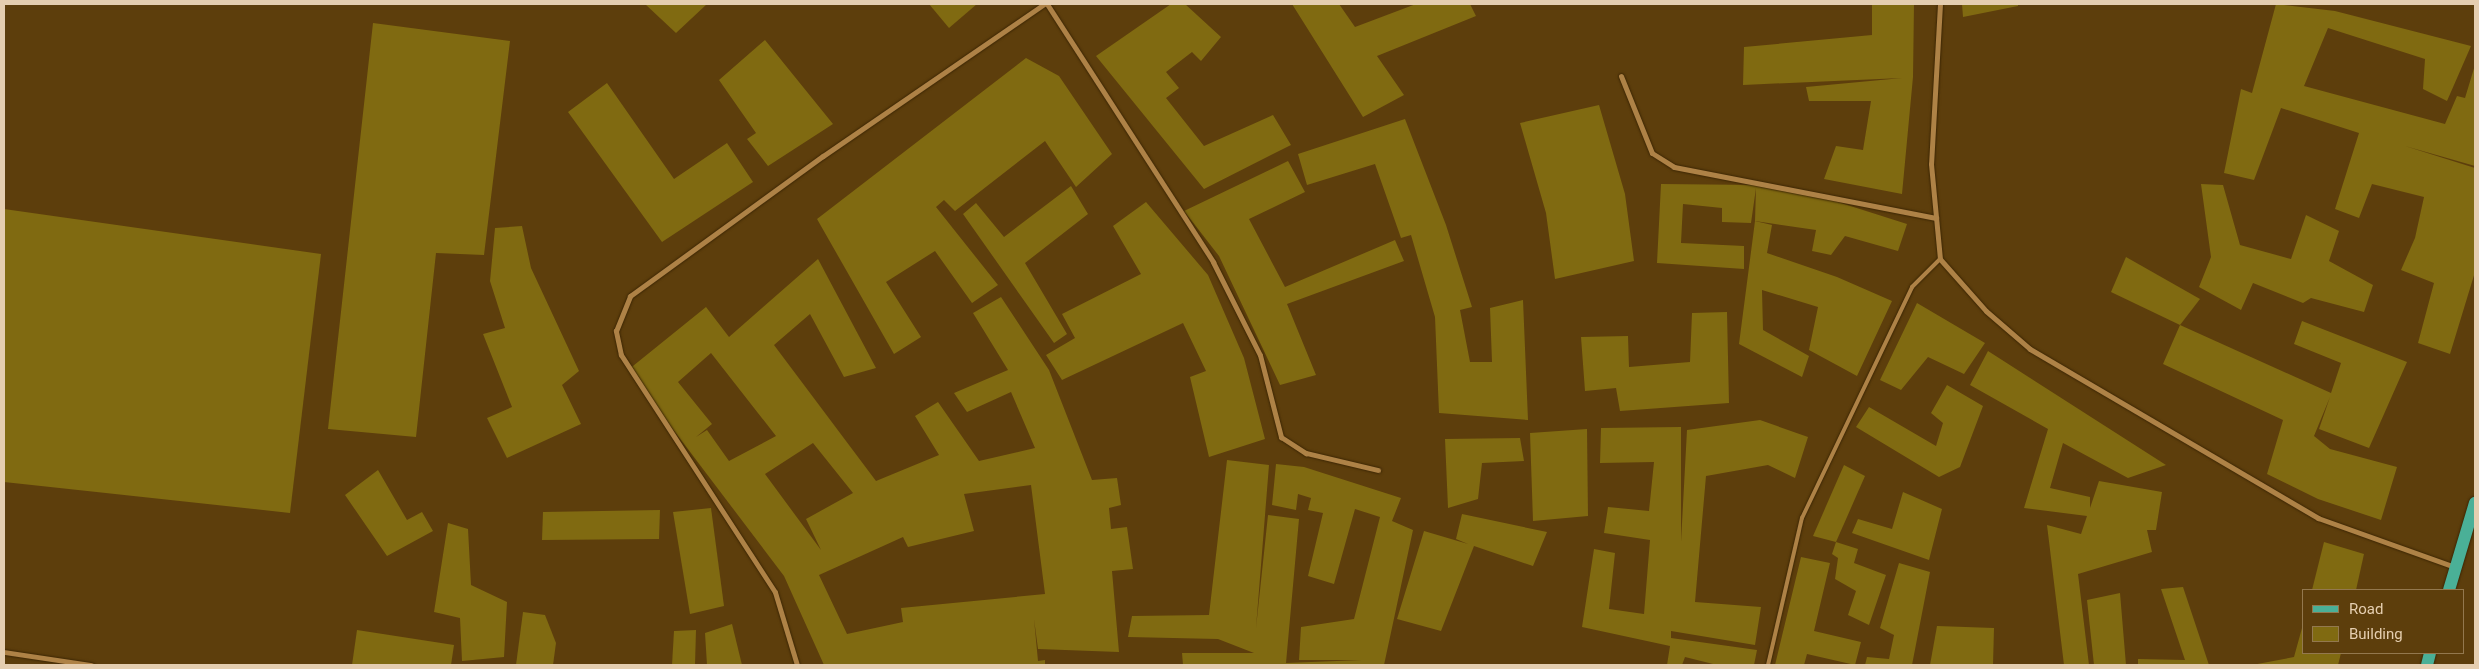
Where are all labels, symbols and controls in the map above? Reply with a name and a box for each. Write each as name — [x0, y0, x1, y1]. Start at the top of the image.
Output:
legend — [2302, 589, 2464, 654]
text: Road — [2349, 600, 2383, 618]
text: Building — [2349, 625, 2403, 643]

